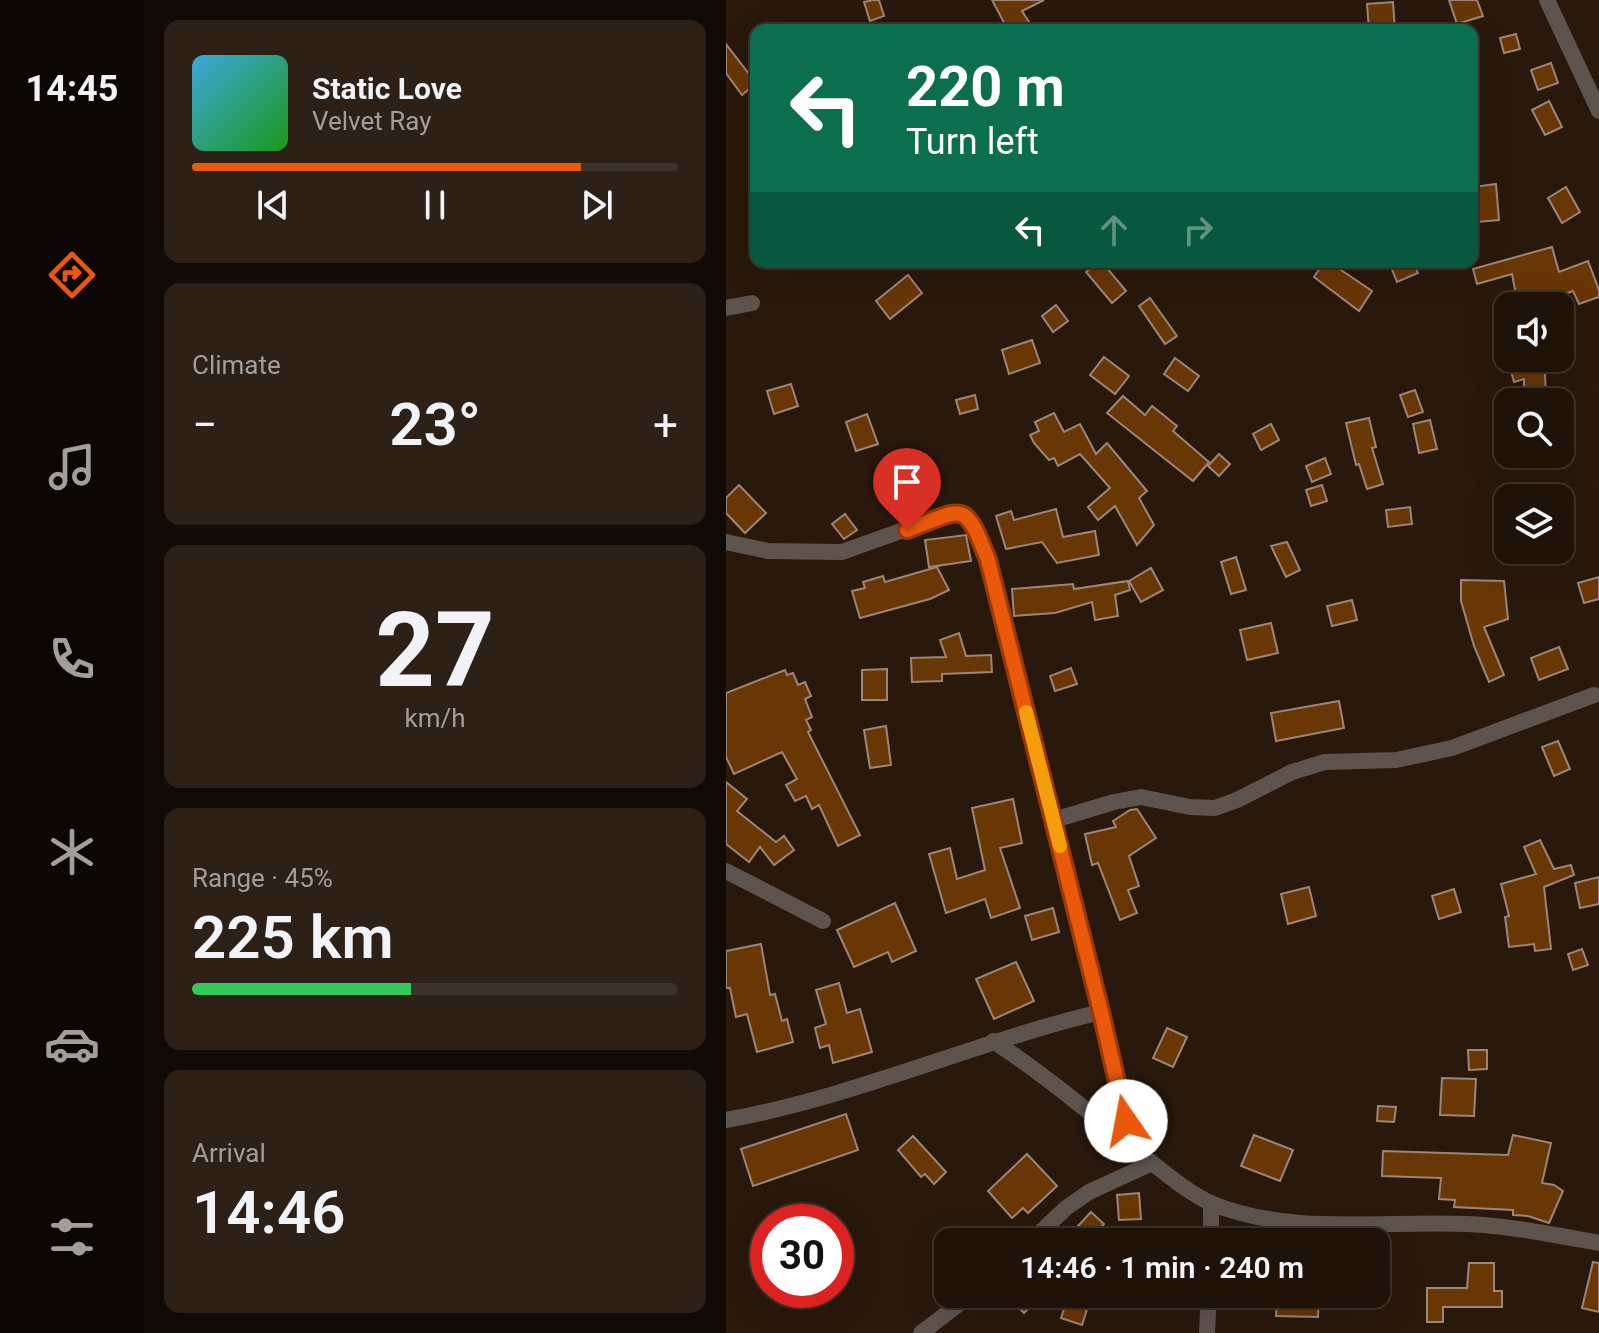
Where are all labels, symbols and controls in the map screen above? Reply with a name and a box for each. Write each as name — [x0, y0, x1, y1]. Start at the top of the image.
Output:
text: 220 m — [906, 54, 1065, 120]
icon: left — [774, 56, 878, 160]
text: 14:45 — [26, 68, 118, 110]
text: Static Love — [312, 71, 462, 106]
text: Velvet Ray — [312, 106, 432, 136]
text: Turn left — [906, 121, 1039, 163]
icon: previous — [251, 183, 295, 227]
icon: pause — [413, 183, 457, 227]
icon: next — [575, 183, 619, 227]
icon: left — [1008, 208, 1052, 252]
icon: ahead — [1092, 208, 1136, 252]
icon: right — [1176, 208, 1220, 252]
icon: directions — [44, 247, 100, 303]
map controls — [1494, 292, 1574, 564]
button: sound — [1494, 292, 1574, 372]
text: Climate — [192, 350, 281, 380]
button: search — [1494, 388, 1574, 468]
text: 23° — [389, 389, 481, 460]
text: − — [192, 399, 217, 451]
text: + — [653, 399, 678, 451]
icon: music — [44, 439, 100, 495]
pin — [873, 448, 941, 530]
icon: arrive — [885, 460, 929, 504]
button: layers — [1494, 484, 1574, 564]
text: 27 — [375, 590, 495, 711]
icon: phone — [44, 631, 100, 687]
text: km/h — [404, 703, 466, 733]
icon: climate — [44, 824, 100, 880]
text: Range · 45% — [192, 863, 333, 893]
text: 225 km — [192, 902, 394, 973]
icon: car — [44, 1016, 100, 1072]
position arrow — [1084, 1079, 1168, 1163]
text: Arrival — [192, 1138, 266, 1168]
text: 14:46 — [192, 1177, 345, 1248]
speed limit sign: 30 — [750, 1204, 854, 1308]
icon: filters — [44, 1209, 100, 1265]
text: 14:46 · 1 min · 240 m — [1020, 1250, 1304, 1285]

